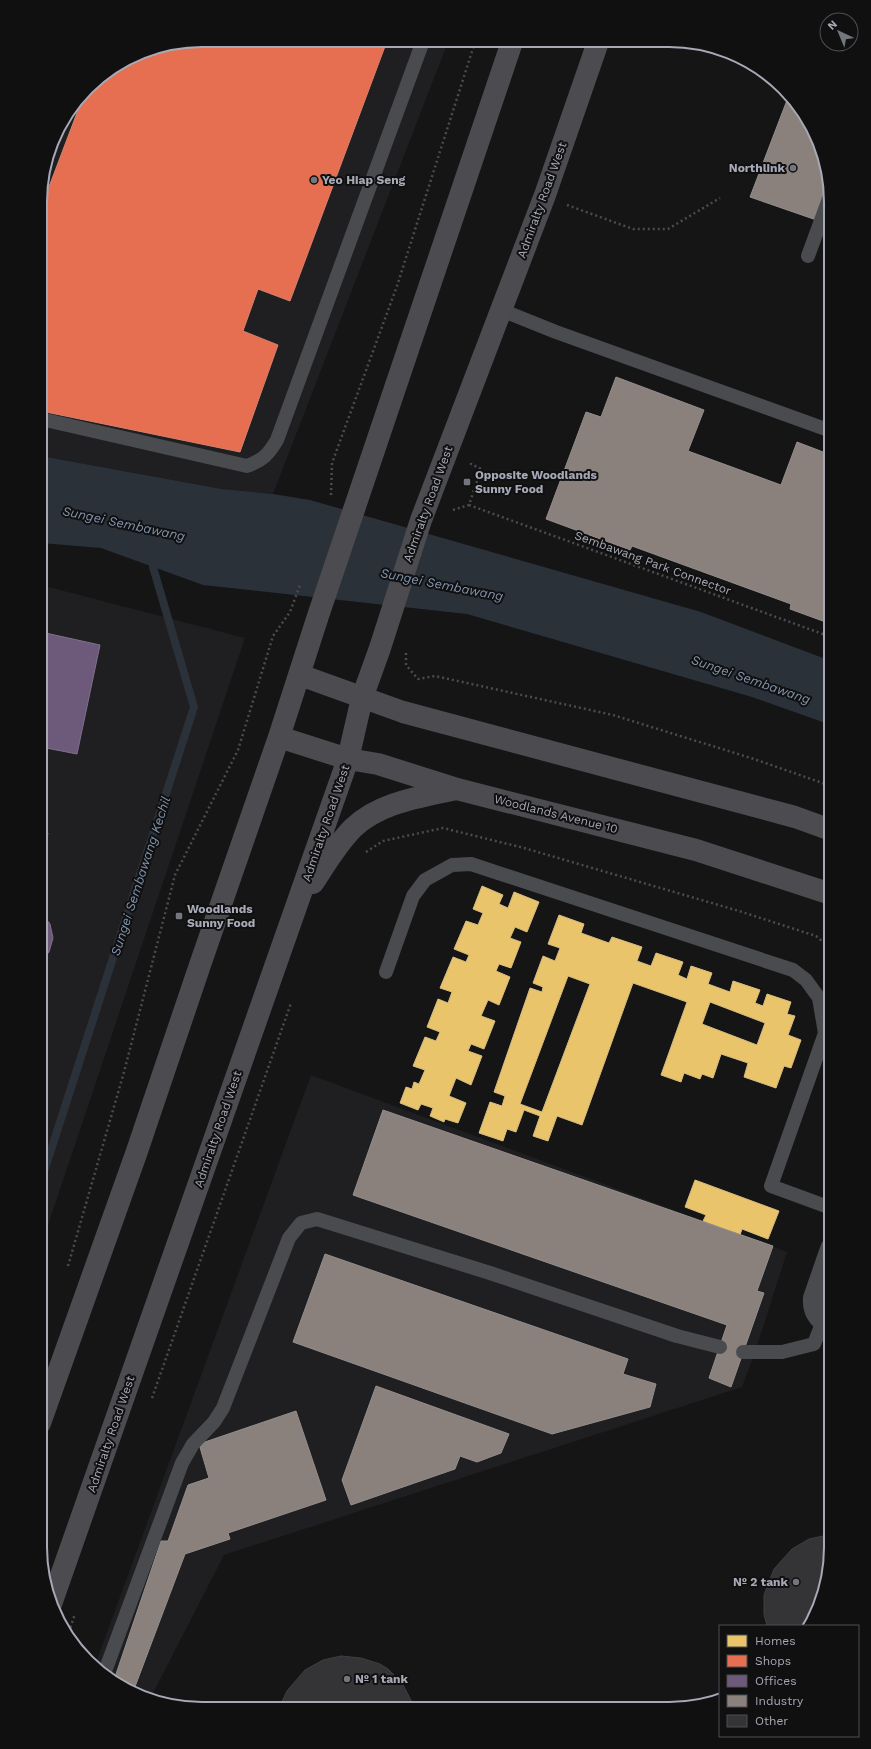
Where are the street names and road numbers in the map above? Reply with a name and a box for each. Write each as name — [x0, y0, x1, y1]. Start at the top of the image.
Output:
street label: Admiralty Road West — [514, 140, 570, 260]
street label: Admiralty Road West — [400, 444, 456, 564]
street label: Sembawang Park Connector — [573, 528, 733, 598]
street label: Admiralty Road West — [299, 763, 353, 883]
street label: Woodlands Avenue 10 — [493, 792, 619, 836]
street label: Admiralty Road West — [191, 1069, 245, 1189]
street label: Admiralty Road West — [84, 1374, 138, 1494]

